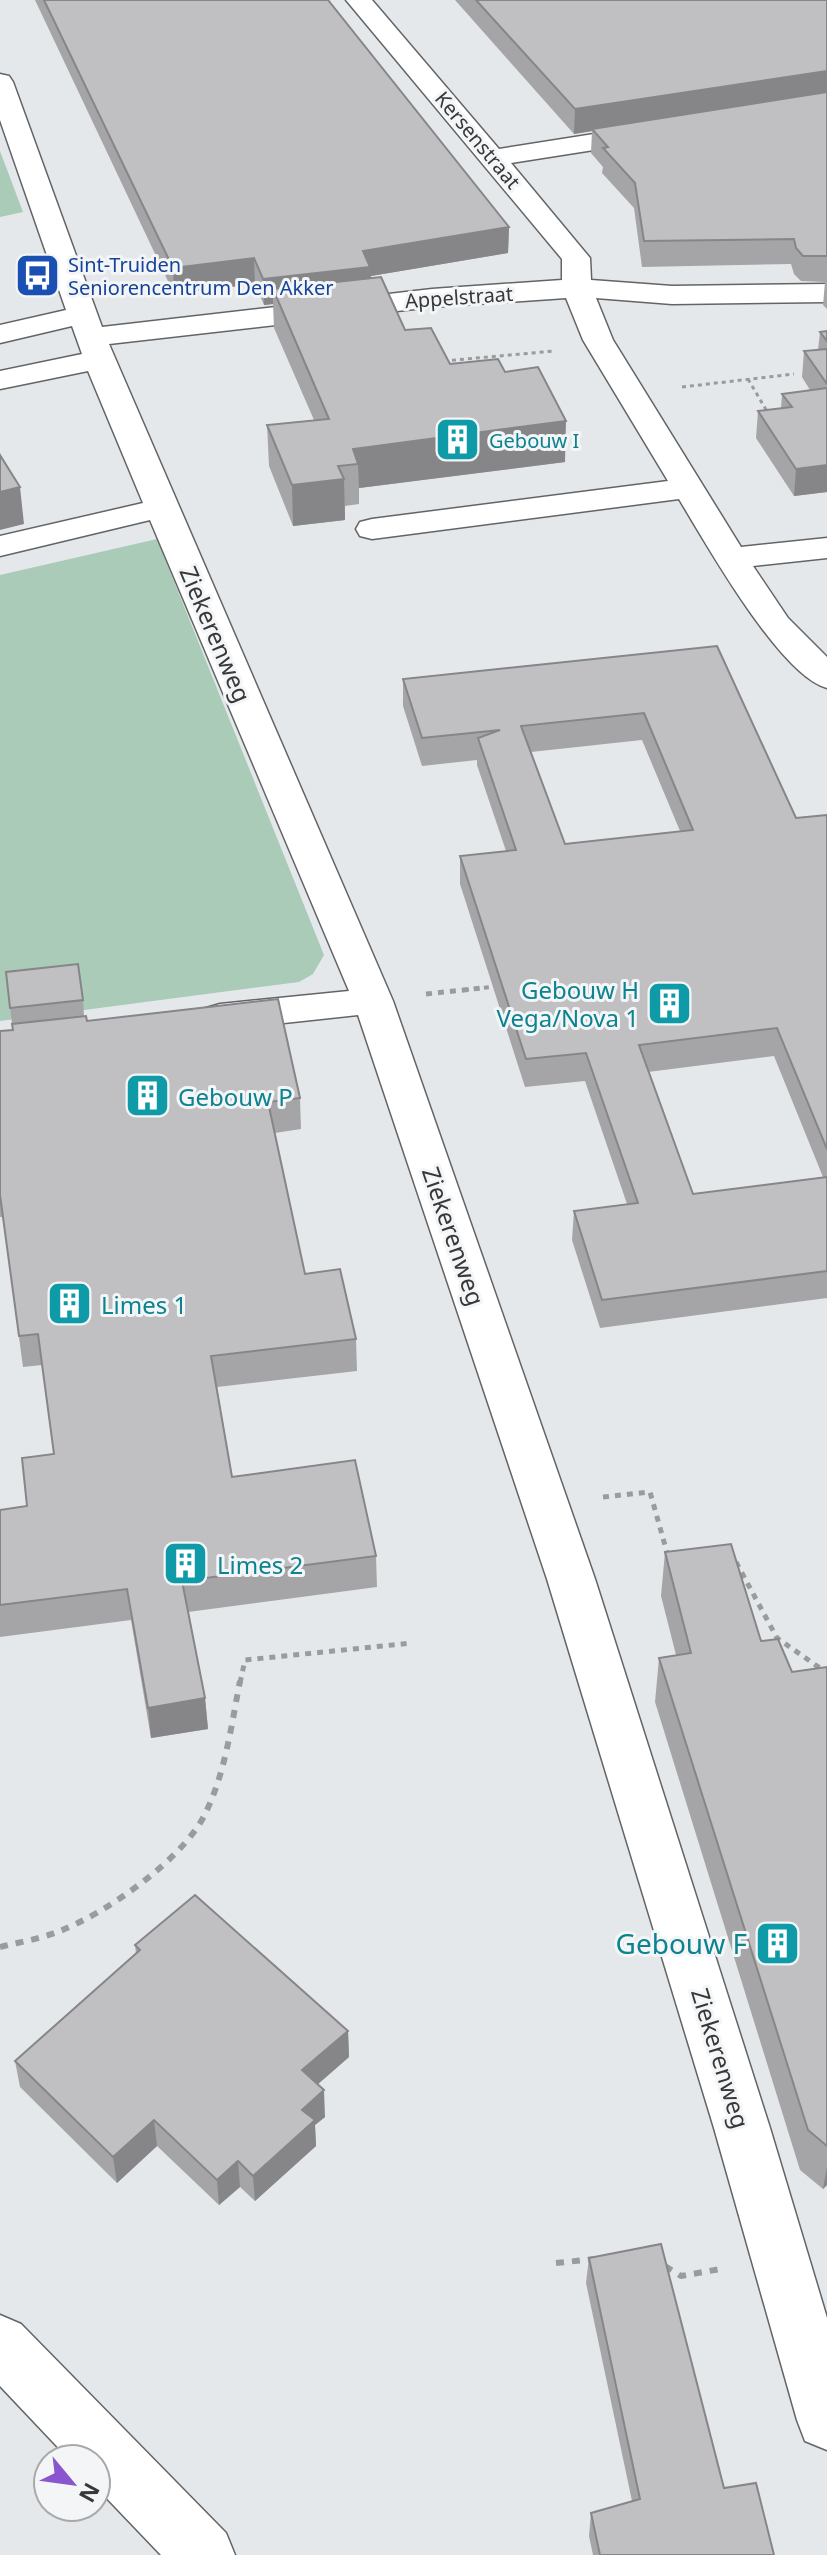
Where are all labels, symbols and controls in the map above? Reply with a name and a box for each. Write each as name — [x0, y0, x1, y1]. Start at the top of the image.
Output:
street label: Kersenstraat — [429, 86, 527, 194]
bus stop icon: Sint-Truiden Seniorencentrum Den Akker — [13, 251, 61, 299]
place label: Sint-Truiden Seniorencentrum Den Akker — [68, 251, 333, 301]
street label: Appelstraat — [404, 280, 514, 314]
building icon: Gebouw I — [434, 416, 482, 464]
place label: Gebouw I — [489, 427, 579, 454]
street label: Ziekerenweg — [173, 561, 259, 707]
place label: Gebouw H Vega/Nova 1 — [496, 973, 639, 1034]
building icon: Gebouw H Vega/Nova 1 — [646, 979, 694, 1027]
building icon: Gebouw P — [123, 1072, 171, 1120]
place label: Gebouw P — [178, 1080, 293, 1113]
street label: Ziekerenweg — [415, 1162, 493, 1310]
building icon: Limes 1 — [46, 1280, 94, 1328]
place label: Limes 1 — [101, 1288, 187, 1321]
building icon: Limes 2 — [162, 1540, 210, 1588]
place label: Limes 2 — [217, 1548, 303, 1581]
building icon: Gebouw F — [754, 1919, 802, 1967]
place label: Gebouw F — [616, 1924, 747, 1962]
street label: Ziekerenweg — [684, 1984, 758, 2132]
north arrow — [32, 2443, 112, 2523]
text: N — [73, 2478, 108, 2508]

